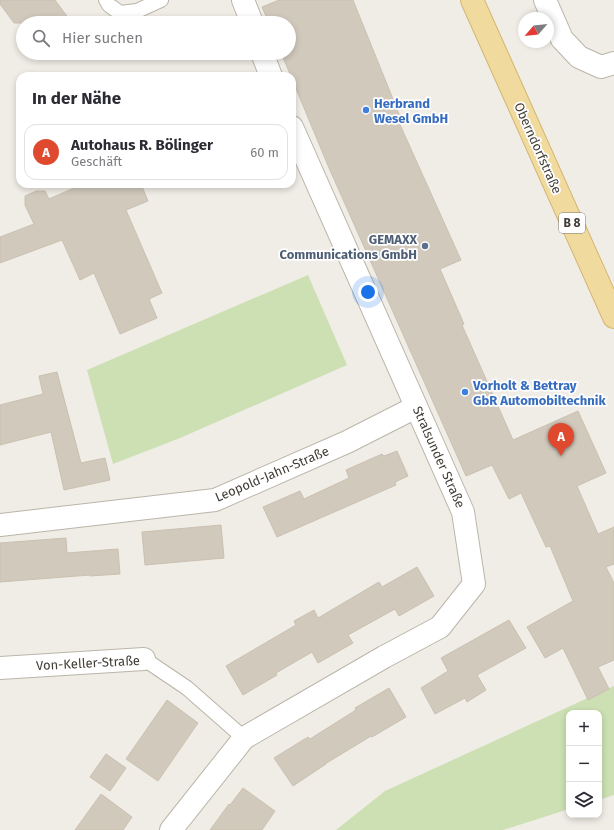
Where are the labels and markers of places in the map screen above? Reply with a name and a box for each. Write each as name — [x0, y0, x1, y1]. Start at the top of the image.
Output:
place label: Herbrand Wesel GmbH — [374, 96, 448, 126]
marker: Herbrand Wesel GmbH — [361, 105, 371, 115]
place label: GEMAXX Communications GmbH — [279, 232, 417, 262]
marker: GEMAXX Communications GmbH — [420, 241, 430, 251]
place label: Vorholt & Bettray GbR Automobiltechnik — [472, 378, 606, 408]
marker: Vorholt & Bettray GbR Automobiltechnik — [460, 387, 470, 397]
pin: A — [548, 423, 574, 456]

